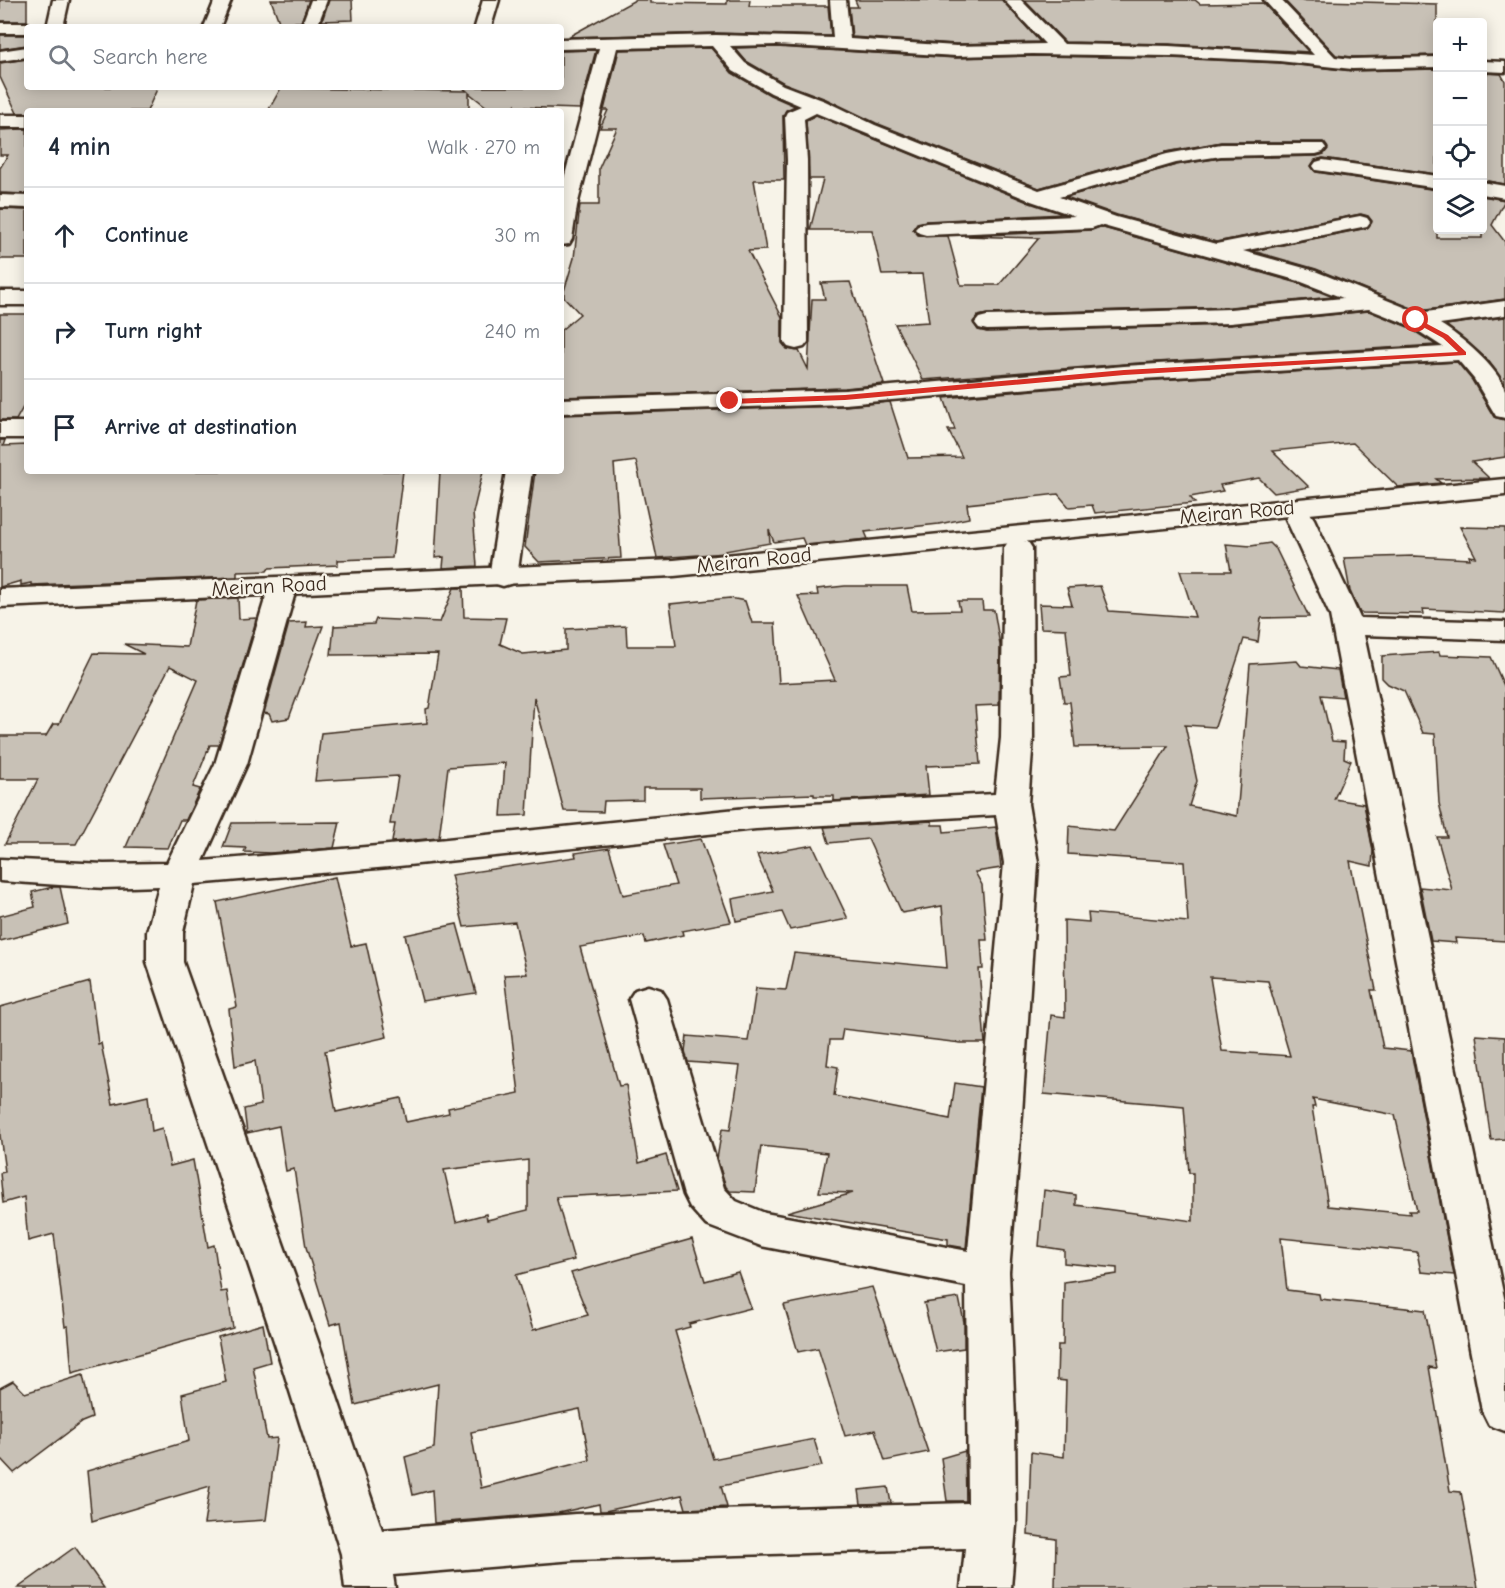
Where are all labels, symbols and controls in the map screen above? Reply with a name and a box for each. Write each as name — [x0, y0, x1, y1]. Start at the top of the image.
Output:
map controls — [1433, 18, 1487, 234]
button: + — [1433, 18, 1487, 72]
search box — [24, 24, 564, 90]
icon: search — [45, 41, 78, 74]
text: Search here — [93, 44, 208, 70]
button: − — [1433, 72, 1487, 126]
button: locate — [1433, 126, 1487, 180]
text: 4 min — [48, 132, 111, 162]
text: Walk · 270 m — [427, 136, 540, 159]
button: layers — [1433, 180, 1487, 234]
icon: ahead — [48, 219, 81, 252]
text: Continue — [105, 222, 188, 248]
text: 30 m — [494, 224, 540, 247]
route start — [1402, 306, 1428, 332]
icon: right — [48, 315, 81, 348]
text: Turn right — [105, 318, 202, 344]
text: 240 m — [485, 320, 540, 343]
route end — [716, 387, 742, 413]
icon: arrive — [48, 411, 81, 444]
text: Arrive at destination — [105, 414, 297, 440]
street label: Meiran Road — [1178, 495, 1296, 529]
street label: Meiran Road — [695, 542, 813, 578]
street label: Meiran Road — [211, 571, 327, 601]

